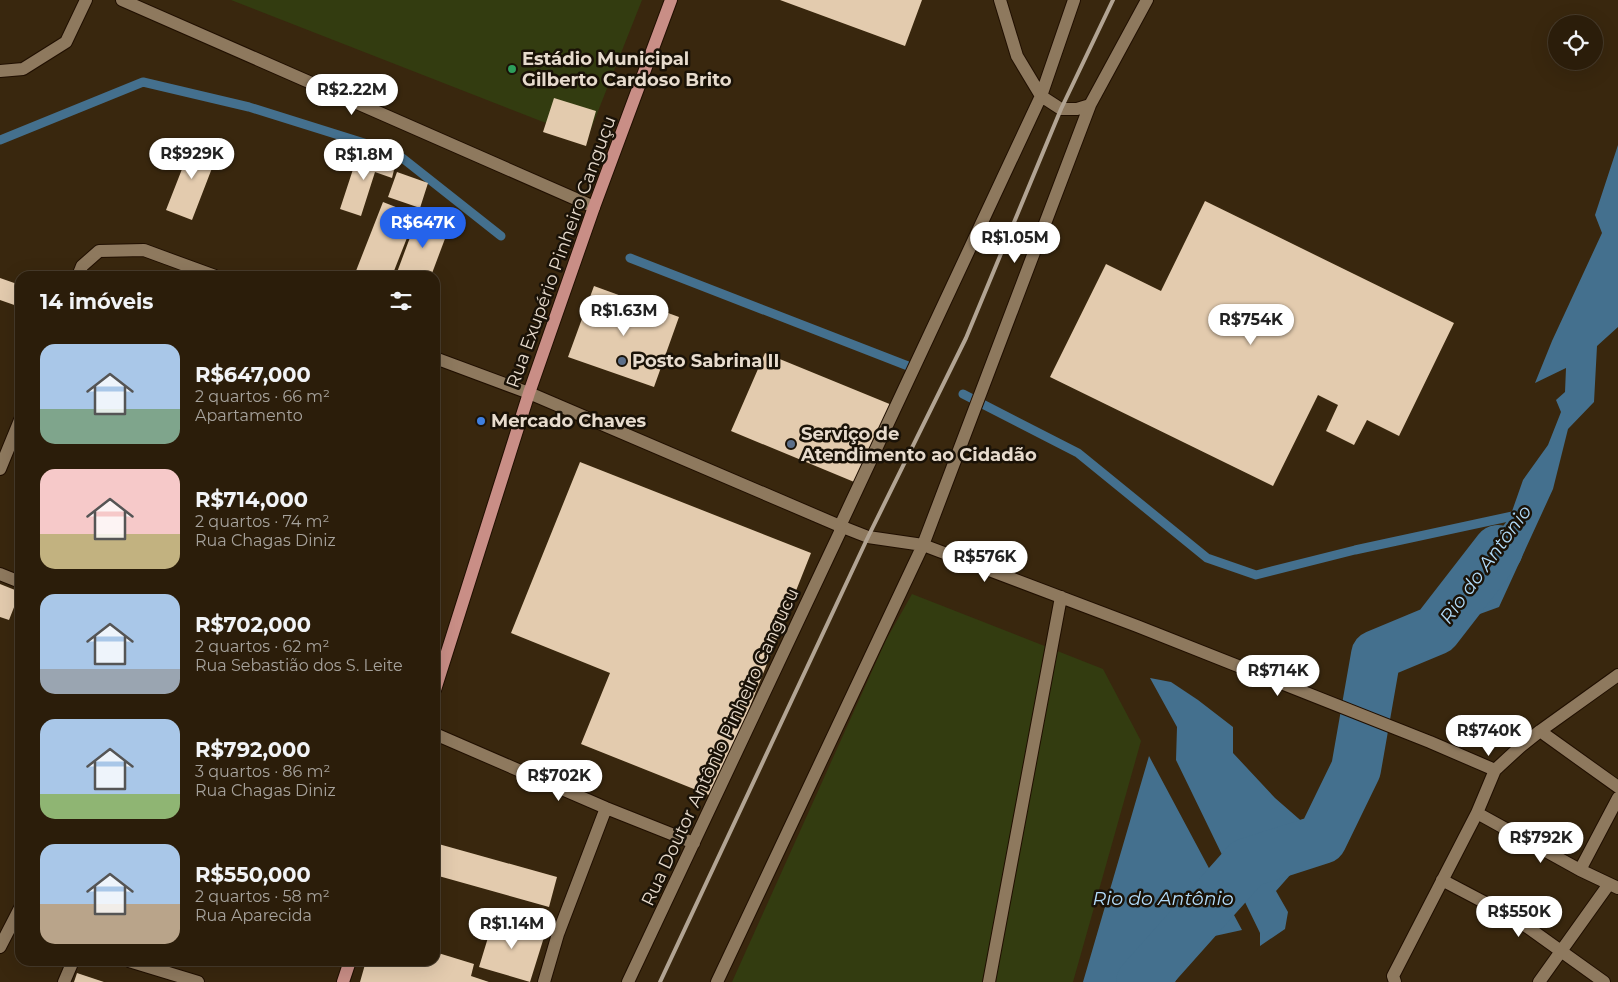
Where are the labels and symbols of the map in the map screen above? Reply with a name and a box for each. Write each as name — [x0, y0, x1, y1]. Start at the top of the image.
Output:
place label: Estádio Municipal Gilberto Cardoso Brito — [522, 48, 732, 91]
marker: Estádio Municipal Gilberto Cardoso Brito — [506, 63, 518, 75]
pin: R$2.22M — [306, 74, 398, 116]
street label: Rua Exupério Pinheiro Canguçu — [501, 113, 621, 391]
pin: R$929K — [151, 138, 233, 180]
pin: R$1.8M — [323, 138, 405, 181]
pin: R$647K — [382, 206, 464, 249]
pin: R$1.05M — [969, 222, 1061, 264]
pin: R$1.63M — [578, 294, 670, 337]
pin: R$754K — [1210, 304, 1292, 346]
place label: Posto Sabrina II — [632, 350, 779, 372]
marker: Posto Sabrina II — [616, 355, 628, 367]
place label: Mercado Chaves — [491, 410, 647, 432]
marker: Mercado Chaves — [475, 415, 487, 427]
place label: Serviço de Atendimento ao Cidadão — [800, 423, 1037, 466]
marker: Serviço de Atendimento ao Cidadão — [785, 438, 797, 450]
water label: Rio do Antônio — [1435, 500, 1536, 628]
pin: R$576K — [944, 540, 1026, 583]
street label: Rua Doutor Antônio Pinheiro Cangucu — [636, 585, 804, 909]
pin: R$714K — [1237, 654, 1319, 697]
pin: R$740K — [1448, 714, 1530, 757]
pin: R$702K — [518, 760, 600, 802]
pin: R$792K — [1500, 822, 1582, 864]
water label: Rio do Antônio — [1092, 887, 1234, 910]
pin: R$550K — [1478, 896, 1560, 938]
pin: R$1.14M — [466, 908, 558, 950]

